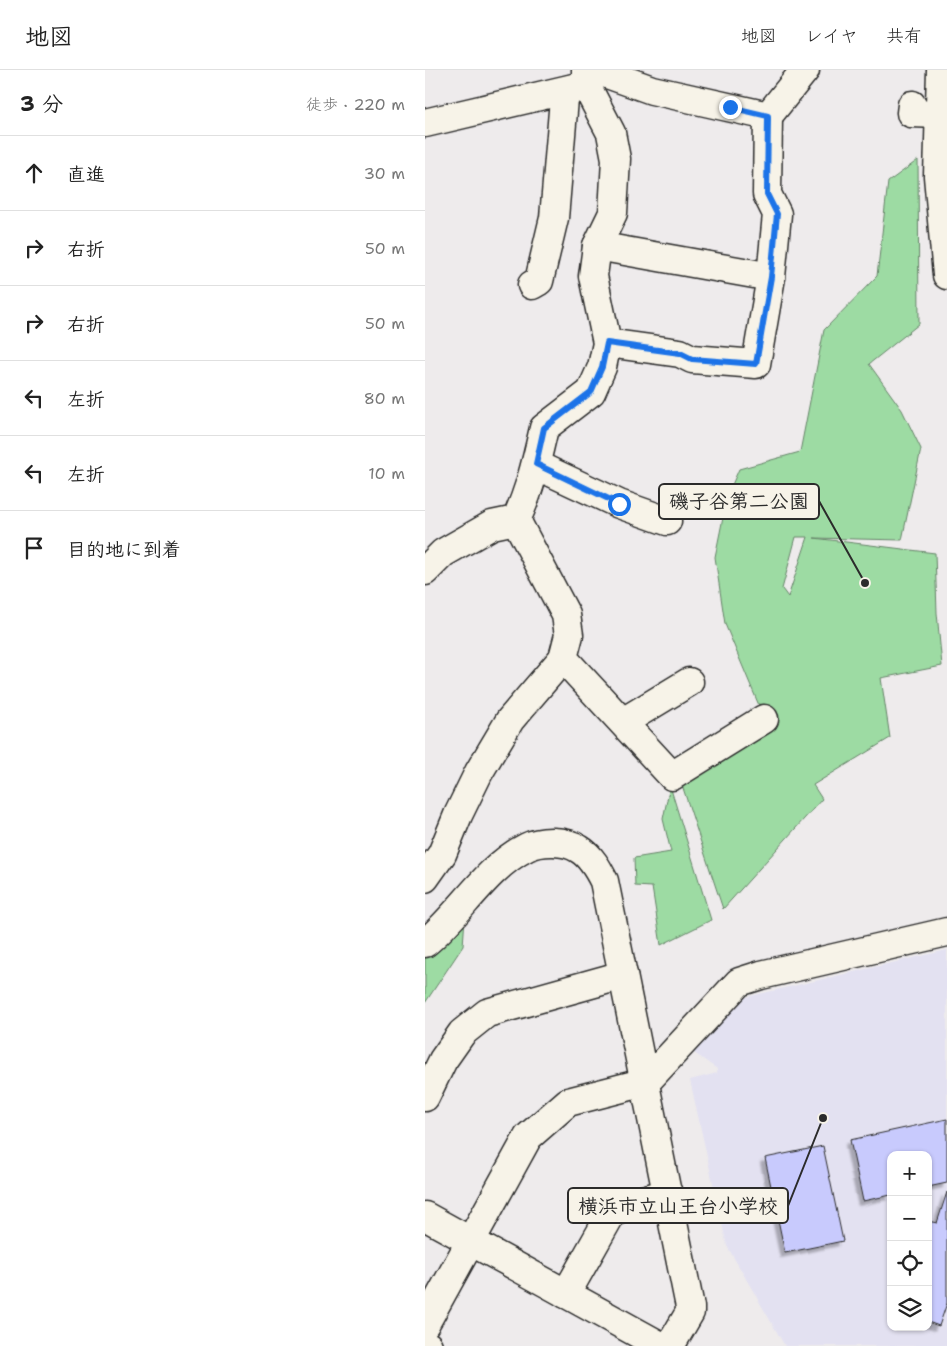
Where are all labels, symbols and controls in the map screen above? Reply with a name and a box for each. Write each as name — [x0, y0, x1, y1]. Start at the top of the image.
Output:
text: 地図 — [25, 21, 73, 53]
text: 地図 — [741, 24, 777, 48]
text: レイヤ — [805, 24, 858, 48]
text: 共有 — [886, 24, 922, 48]
text: 3 分 — [20, 90, 63, 118]
text: 徒歩 · 220 m — [306, 94, 405, 115]
route end — [719, 96, 742, 119]
icon: ahead — [20, 159, 48, 187]
text: 直進 — [67, 162, 105, 187]
text: 30 m — [364, 163, 405, 184]
icon: right — [20, 234, 48, 262]
text: 右折 — [67, 237, 105, 262]
text: 50 m — [365, 238, 405, 259]
icon: right — [20, 309, 48, 337]
text: 右折 — [67, 312, 105, 337]
text: 50 m — [365, 313, 405, 334]
icon: left — [20, 384, 48, 412]
text: 左折 — [67, 387, 105, 412]
text: 80 m — [364, 388, 405, 409]
icon: left — [20, 459, 48, 487]
text: 左折 — [67, 462, 105, 487]
text: 10 m — [368, 463, 405, 484]
callout: 磯子谷第二公園 — [659, 484, 819, 519]
text: 磯子谷第二公園 — [669, 488, 809, 514]
route start — [608, 493, 631, 516]
icon: arrive — [20, 534, 48, 562]
text: 目的地に到着 — [67, 537, 181, 562]
map controls — [887, 1151, 932, 1331]
button: + — [887, 1151, 932, 1196]
callout: 横浜市立山王台小学校 — [568, 1188, 788, 1223]
text: 横浜市立山王台小学校 — [578, 1193, 778, 1219]
button: − — [887, 1196, 932, 1241]
button: locate — [887, 1241, 932, 1286]
button: layers — [887, 1286, 932, 1331]

